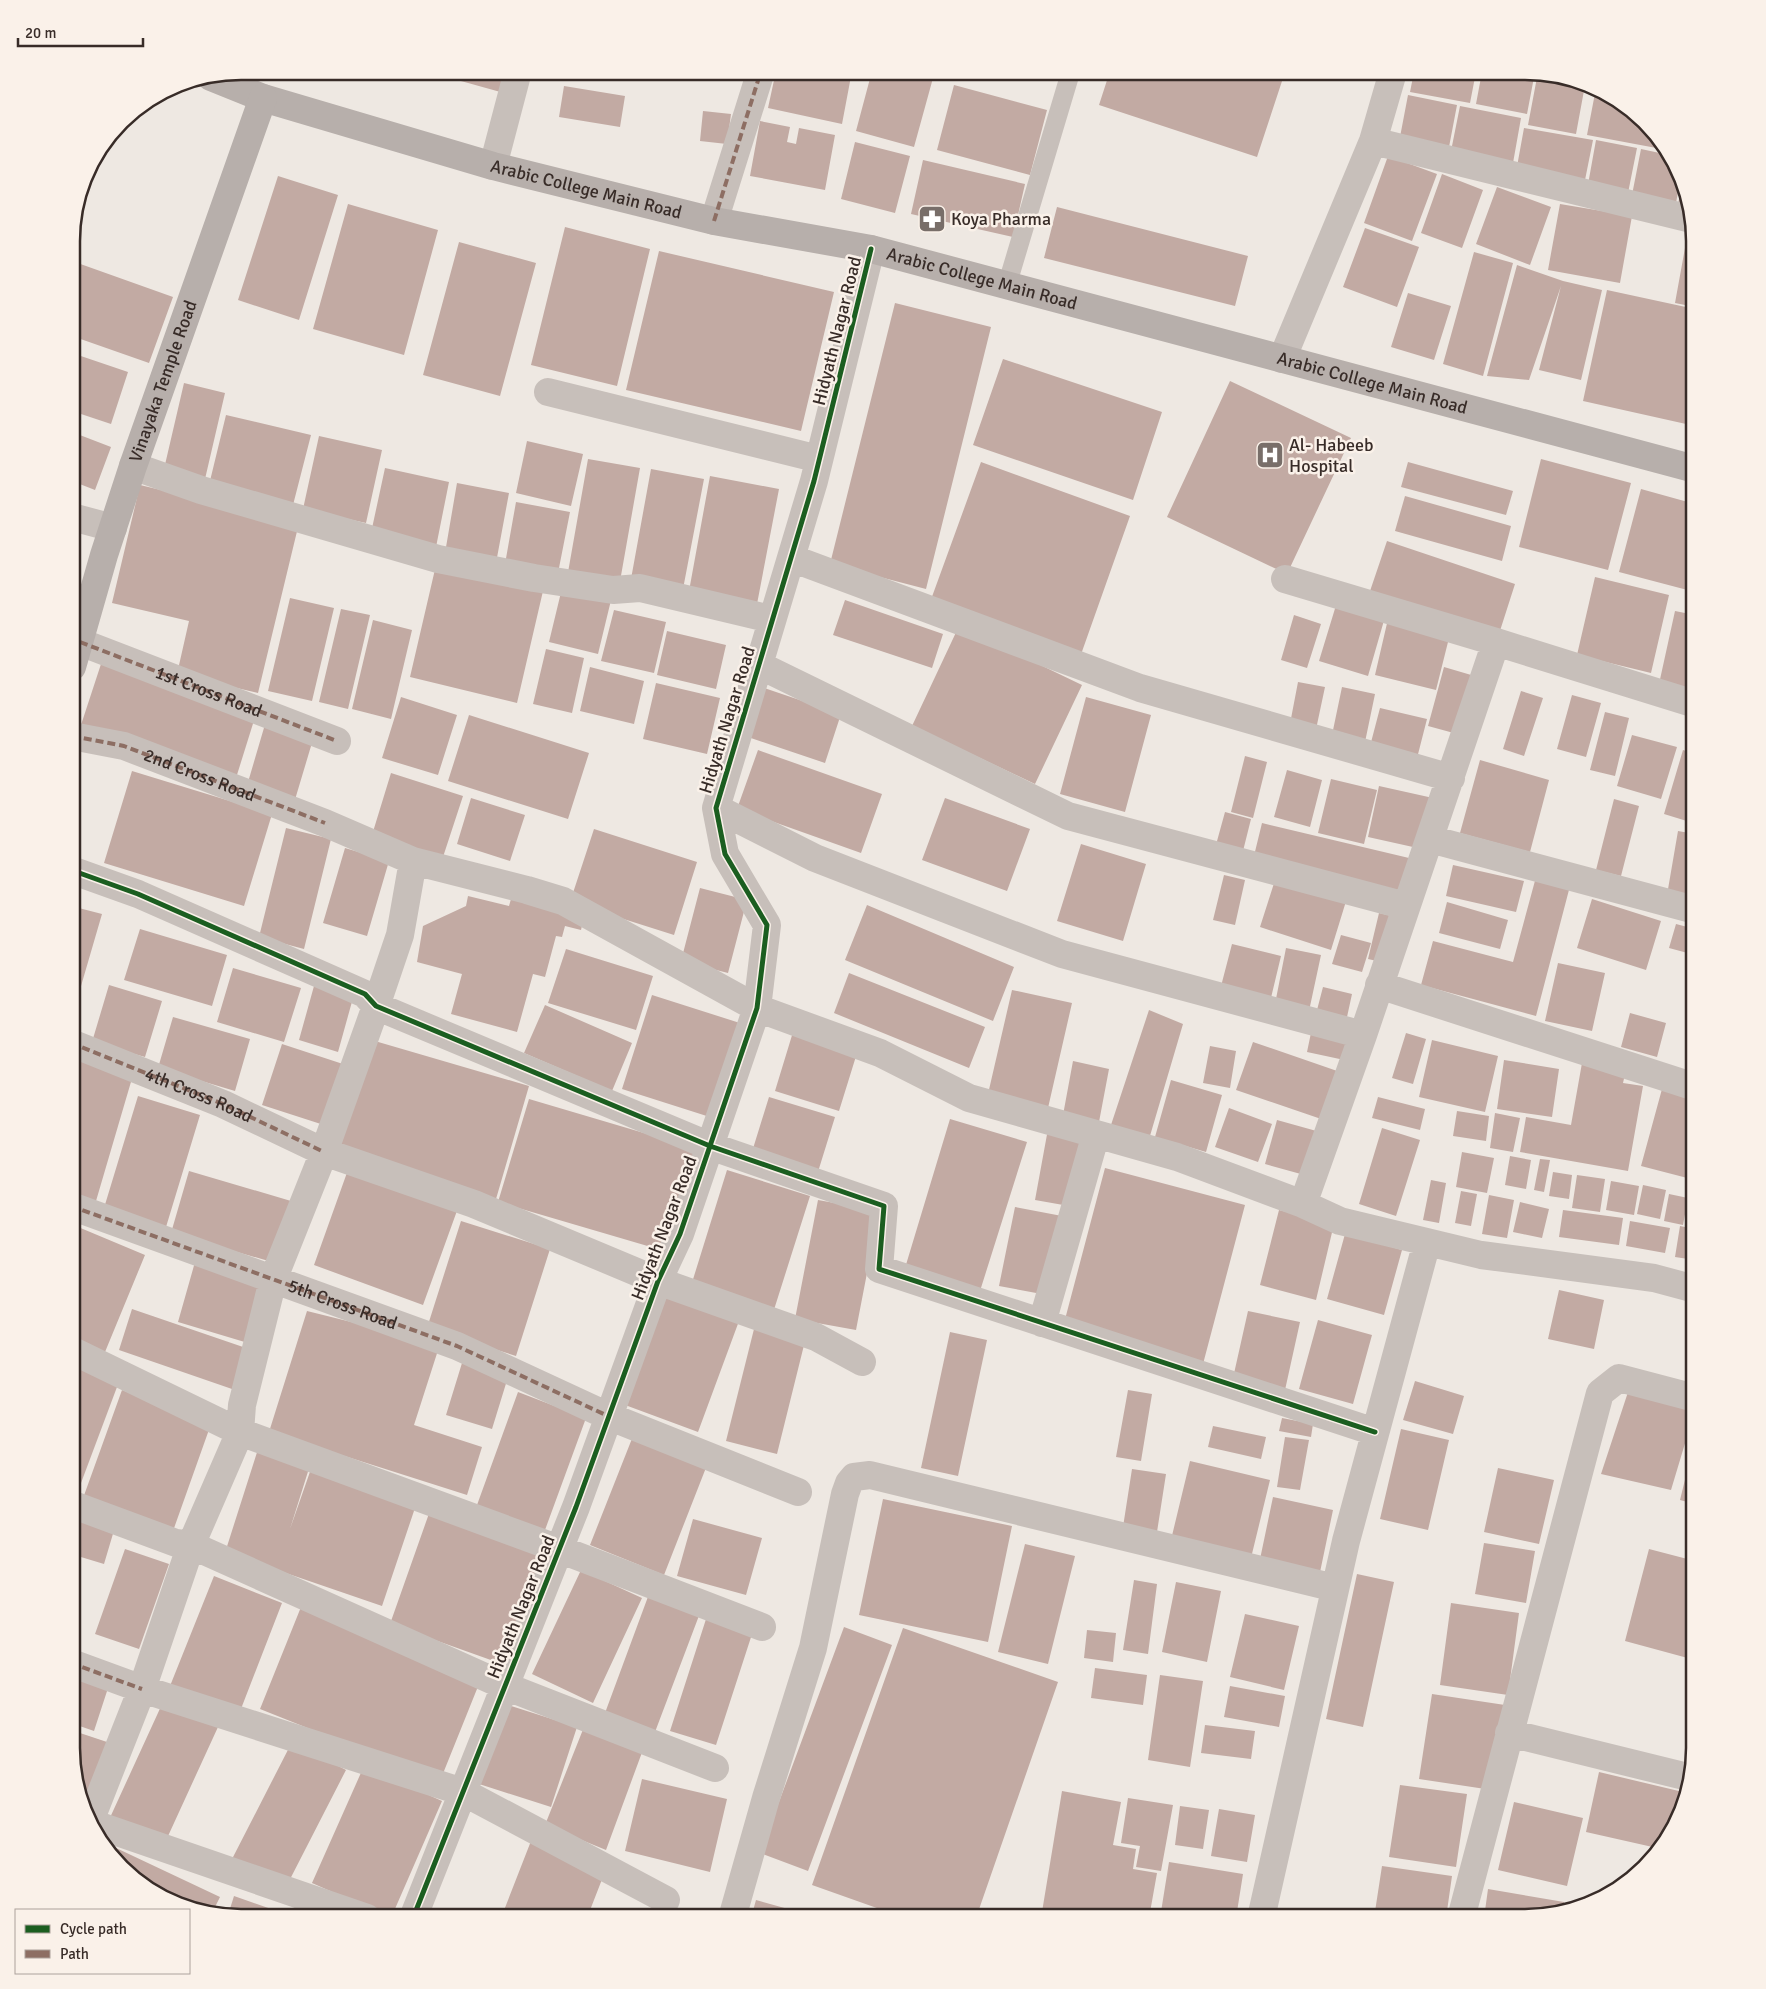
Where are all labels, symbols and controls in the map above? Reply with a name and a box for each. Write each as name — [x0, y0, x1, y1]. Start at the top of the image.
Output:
scale bar — [18, 15, 142, 47]
text: 20 m — [25, 24, 56, 42]
street label: Arabic College Main Road — [488, 155, 684, 224]
pharmacy icon: Koya Pharma — [917, 204, 947, 234]
place label: Koya Pharma — [951, 208, 1051, 230]
street label: Arabic College Main Road — [884, 243, 1080, 315]
street label: Hidyath Nagar Road — [808, 254, 866, 408]
street label: Vinayaka Temple Road — [124, 297, 202, 465]
street label: Arabic College Main Road — [1275, 347, 1470, 419]
place label: Al- Habeeb Hospital — [1289, 434, 1373, 477]
hospital icon: Al- Habeeb Hospital — [1255, 440, 1285, 470]
street label: Hidyath Nagar Road — [694, 644, 760, 796]
street label: 1st Cross Road — [152, 661, 265, 722]
street label: 2nd Cross Road — [141, 744, 259, 806]
street label: 4th Cross Road — [142, 1063, 256, 1127]
street label: Hidyath Nagar Road — [626, 1153, 702, 1303]
street label: 5th Cross Road — [285, 1275, 400, 1334]
street label: Hidyath Nagar Road — [482, 1532, 560, 1682]
legend — [15, 1909, 190, 1974]
text: Cycle path — [60, 1920, 127, 1938]
text: Path — [60, 1945, 89, 1963]

